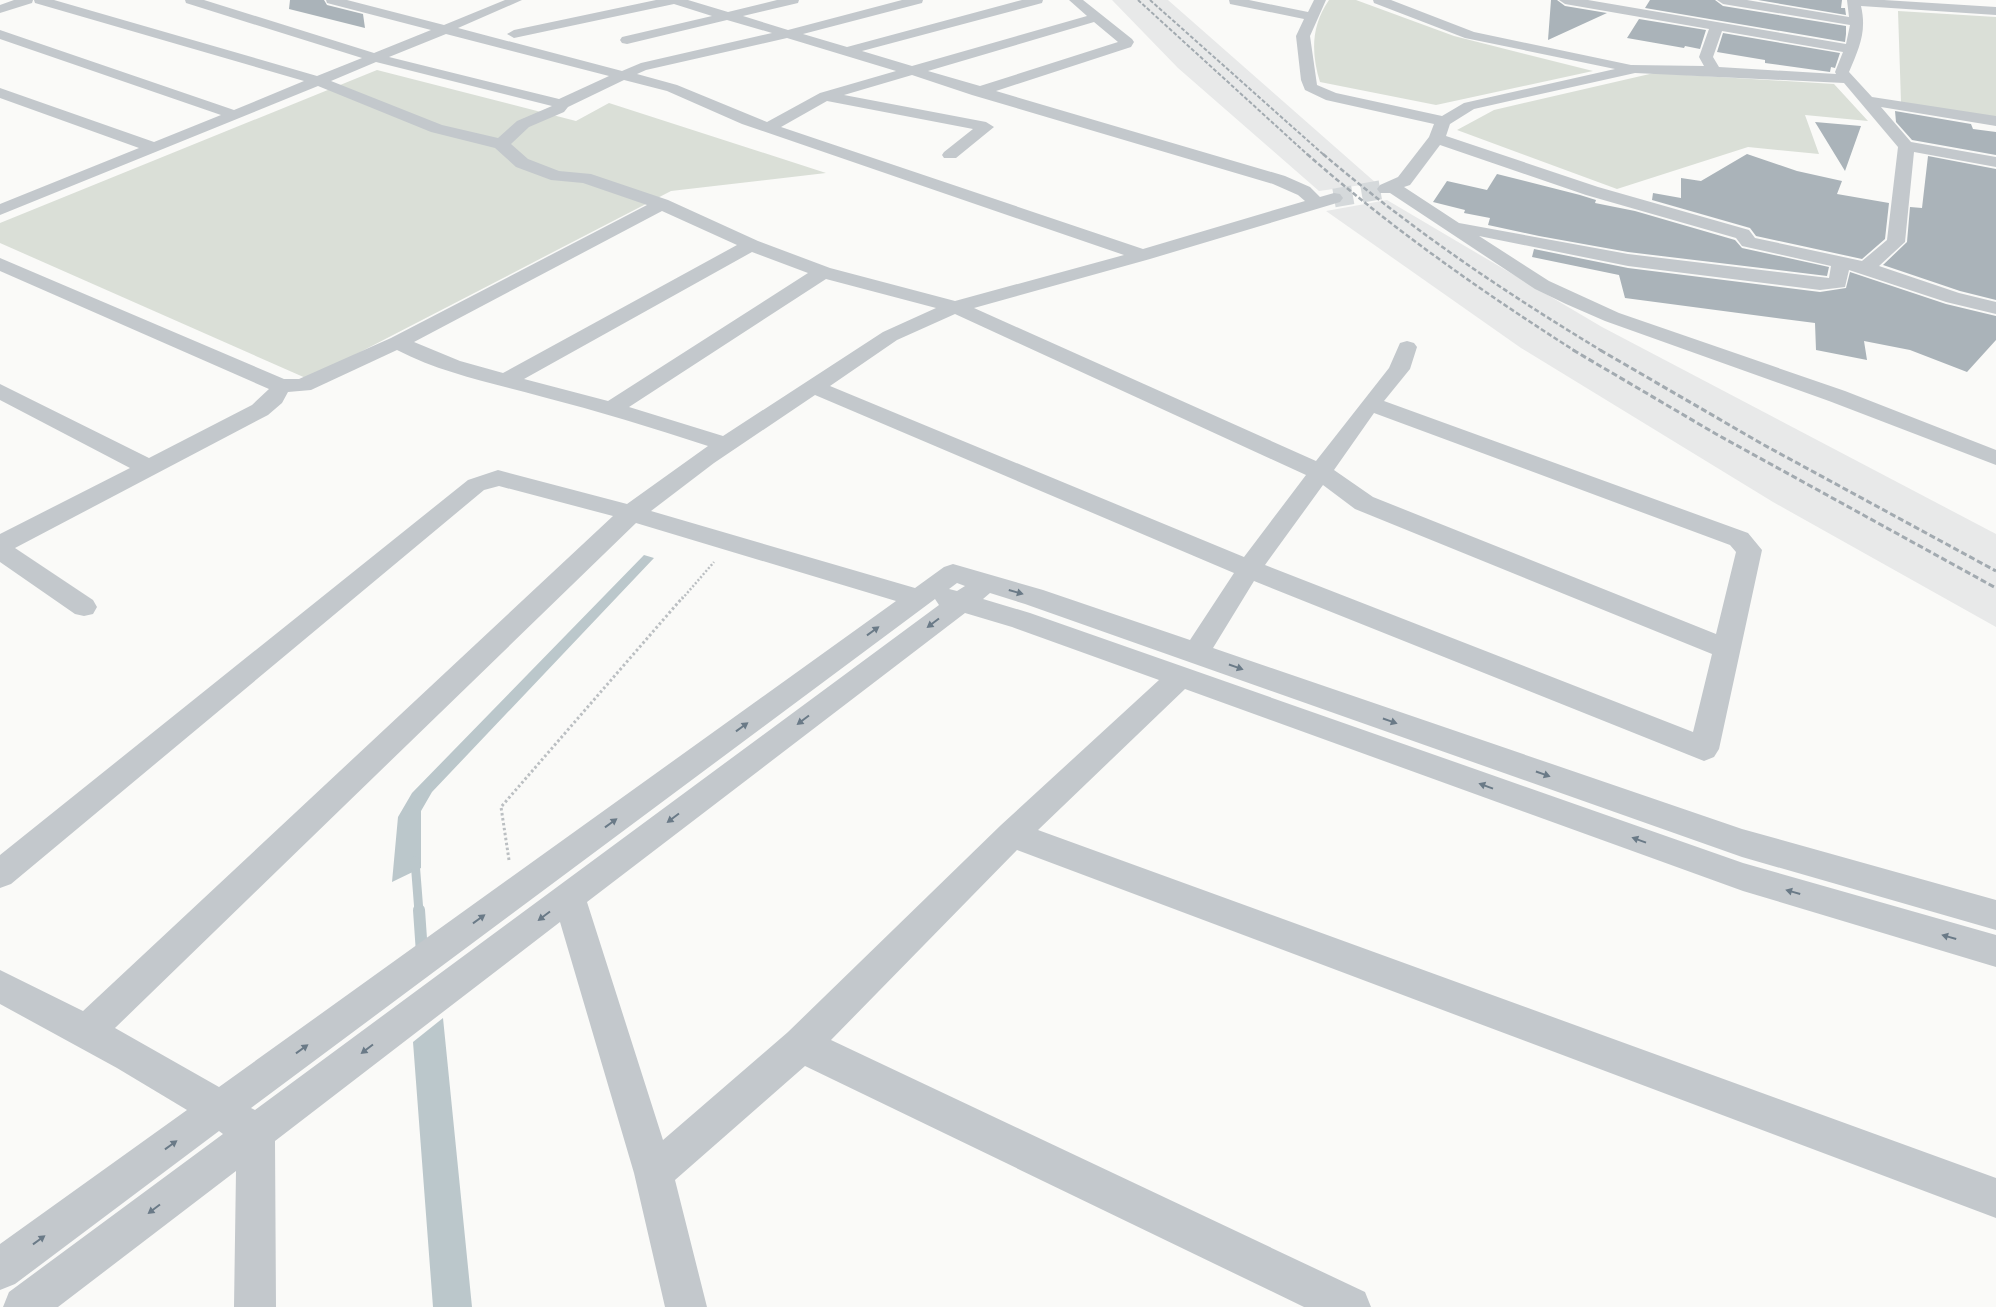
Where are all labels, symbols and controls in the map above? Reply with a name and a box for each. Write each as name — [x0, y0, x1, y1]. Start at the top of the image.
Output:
one-way arrow — [1009, 588, 1024, 596]
one-way arrow — [926, 618, 940, 628]
one-way arrow — [866, 626, 880, 636]
one-way arrow — [1229, 664, 1244, 671]
one-way arrow — [797, 715, 810, 726]
one-way arrow — [1382, 717, 1397, 725]
one-way arrow — [735, 722, 749, 732]
one-way arrow — [1536, 770, 1551, 778]
one-way arrow — [1478, 782, 1493, 790]
one-way arrow — [666, 813, 680, 823]
one-way arrow — [604, 818, 618, 828]
one-way arrow — [1631, 836, 1646, 844]
one-way arrow — [1786, 887, 1801, 895]
one-way arrow — [537, 911, 551, 921]
one-way arrow — [472, 914, 486, 924]
one-way arrow — [1942, 933, 1957, 941]
one-way arrow — [361, 1043, 374, 1054]
one-way arrow — [295, 1044, 309, 1054]
one-way arrow — [164, 1140, 177, 1150]
one-way arrow — [148, 1204, 161, 1215]
one-way arrow — [32, 1235, 45, 1246]

